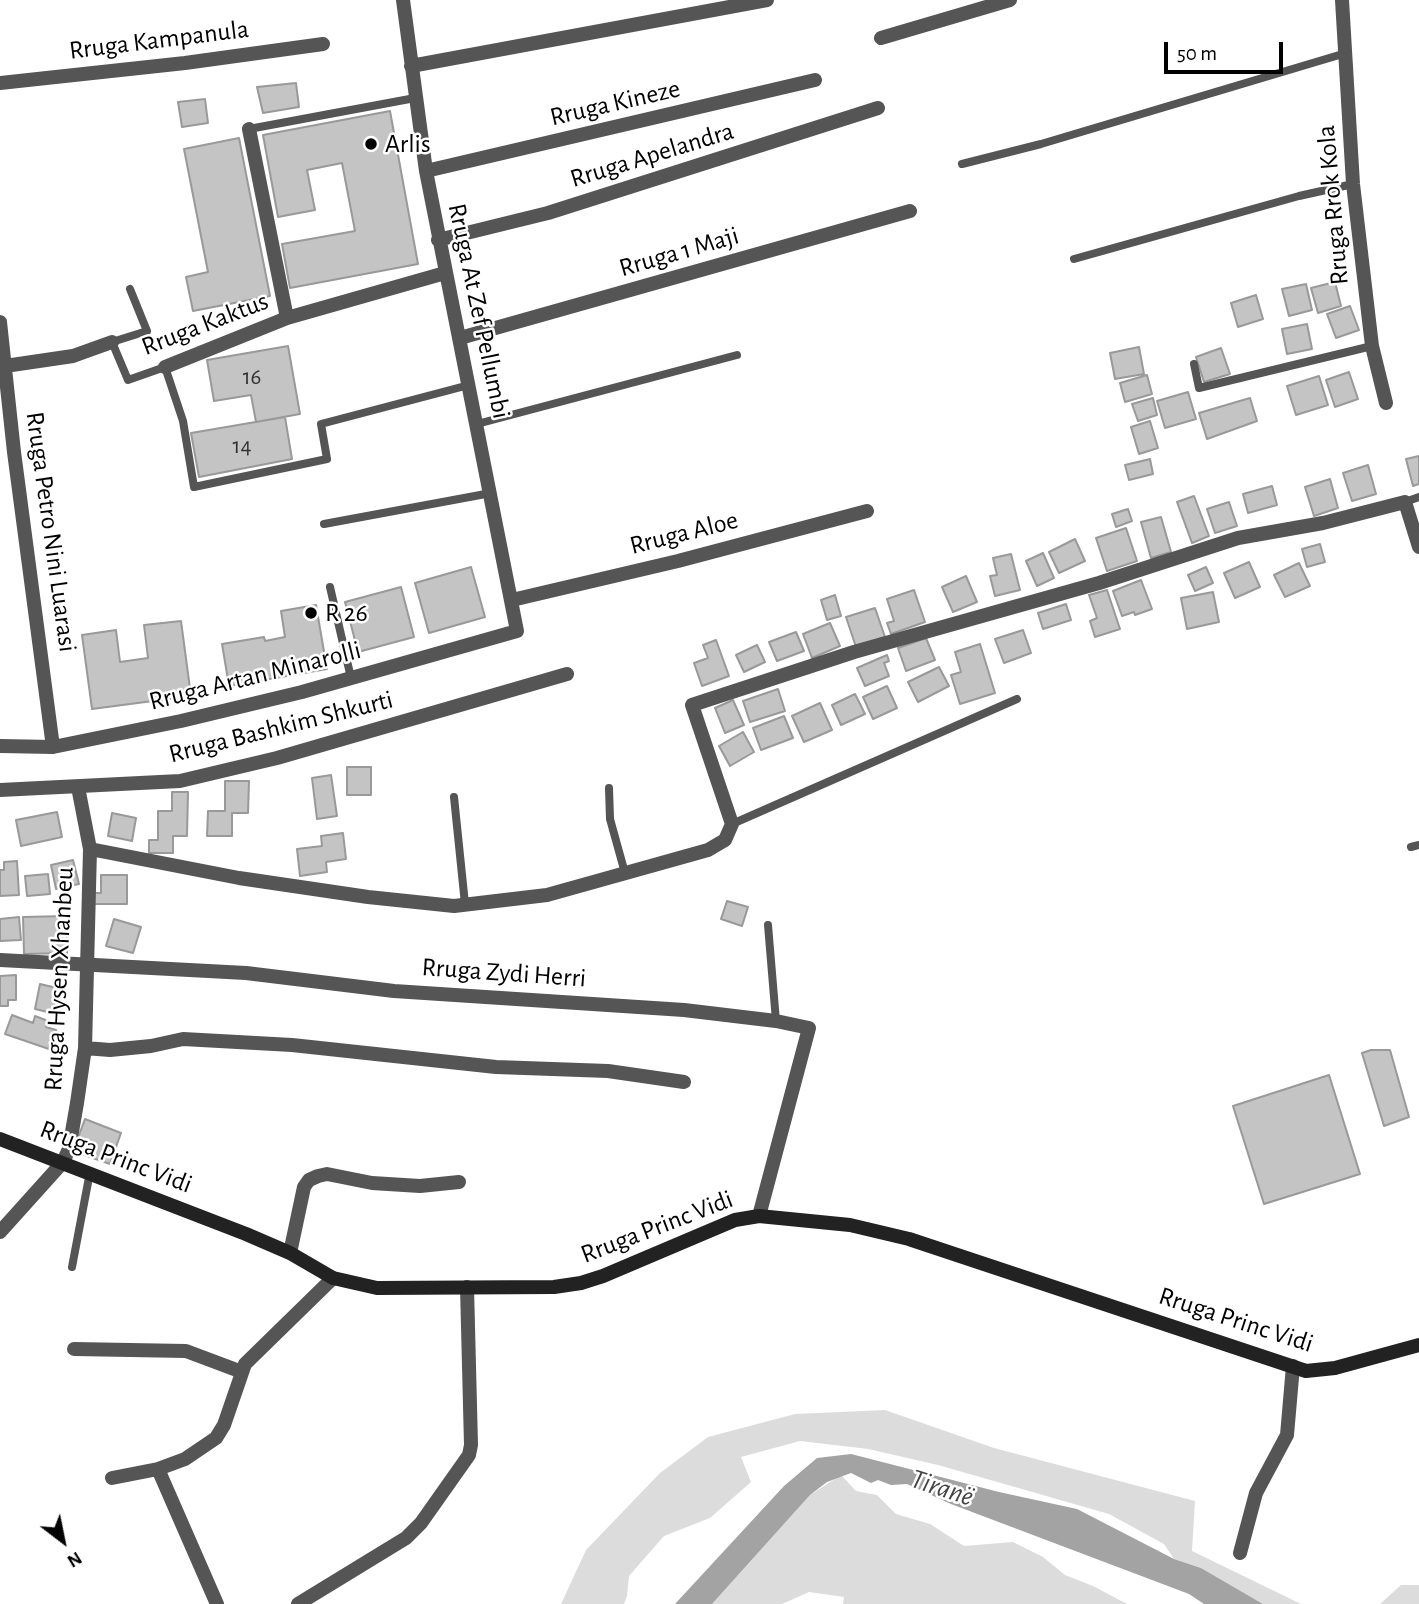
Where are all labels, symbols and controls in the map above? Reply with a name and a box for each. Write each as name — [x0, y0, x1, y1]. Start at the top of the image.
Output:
street label: Rruga Kampanula — [67, 13, 251, 67]
scale bar — [1167, 28, 1286, 72]
text: 50 m — [1177, 43, 1217, 64]
street label: Rruga Kineze — [547, 73, 683, 133]
street label: Rruga Apelandra — [567, 115, 737, 195]
street label: Rruga Rrok Kola — [1310, 124, 1356, 286]
place label: Arlis — [385, 128, 431, 160]
marker: Arlis — [363, 136, 379, 152]
street label: Rruga At Zef Pellumbi — [441, 201, 517, 421]
street label: Rruga 1 Maji — [616, 220, 742, 284]
street label: Rruga Kaktus — [137, 286, 273, 362]
house number: 16 — [243, 363, 261, 391]
street label: Rruga Petro Nini Luarasi — [19, 410, 83, 654]
house number: 14 — [233, 432, 251, 460]
street label: Rruga Aloe — [627, 505, 741, 561]
place label: R 26 — [325, 597, 368, 629]
marker: R 26 — [303, 605, 319, 621]
street label: Rruga Artan Minarolli — [146, 635, 364, 717]
street label: Rruga Bashkim Shkurti — [166, 684, 396, 770]
street label: Rruga Hysen Xhanbeu — [38, 866, 80, 1092]
street label: Rruga Zydi Herri — [421, 952, 587, 994]
street label: Rruga Princ Vidi — [35, 1114, 197, 1200]
street label: Rruga Princ Vidi — [576, 1184, 738, 1270]
street label: Rruga Princ Vidi — [1155, 1280, 1317, 1360]
water label: Tiranë — [906, 1462, 978, 1514]
north arrow — [28, 1506, 98, 1576]
text: N — [64, 1548, 85, 1571]

